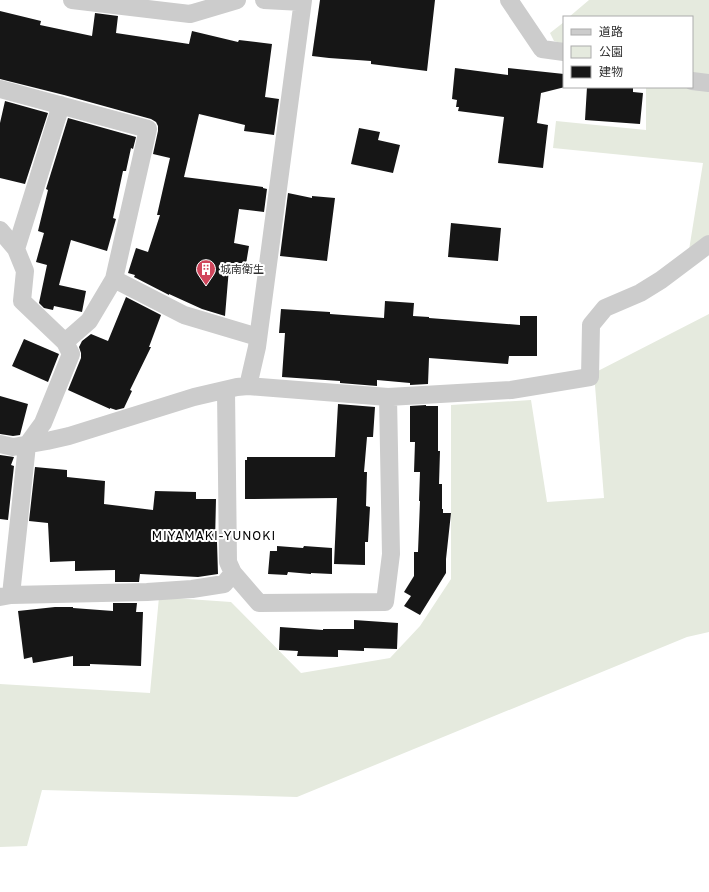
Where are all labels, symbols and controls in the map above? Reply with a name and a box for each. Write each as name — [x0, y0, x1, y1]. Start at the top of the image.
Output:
legend — [563, 16, 693, 88]
text: 道路 — [599, 24, 623, 39]
text: 公園 — [599, 44, 623, 59]
text: 建物 — [599, 64, 623, 79]
building icon: 城南衛生 — [195, 258, 217, 286]
place label: 城南衛生 — [220, 262, 264, 275]
district label: MIYAMAKI-YUNOKI — [152, 528, 276, 543]

